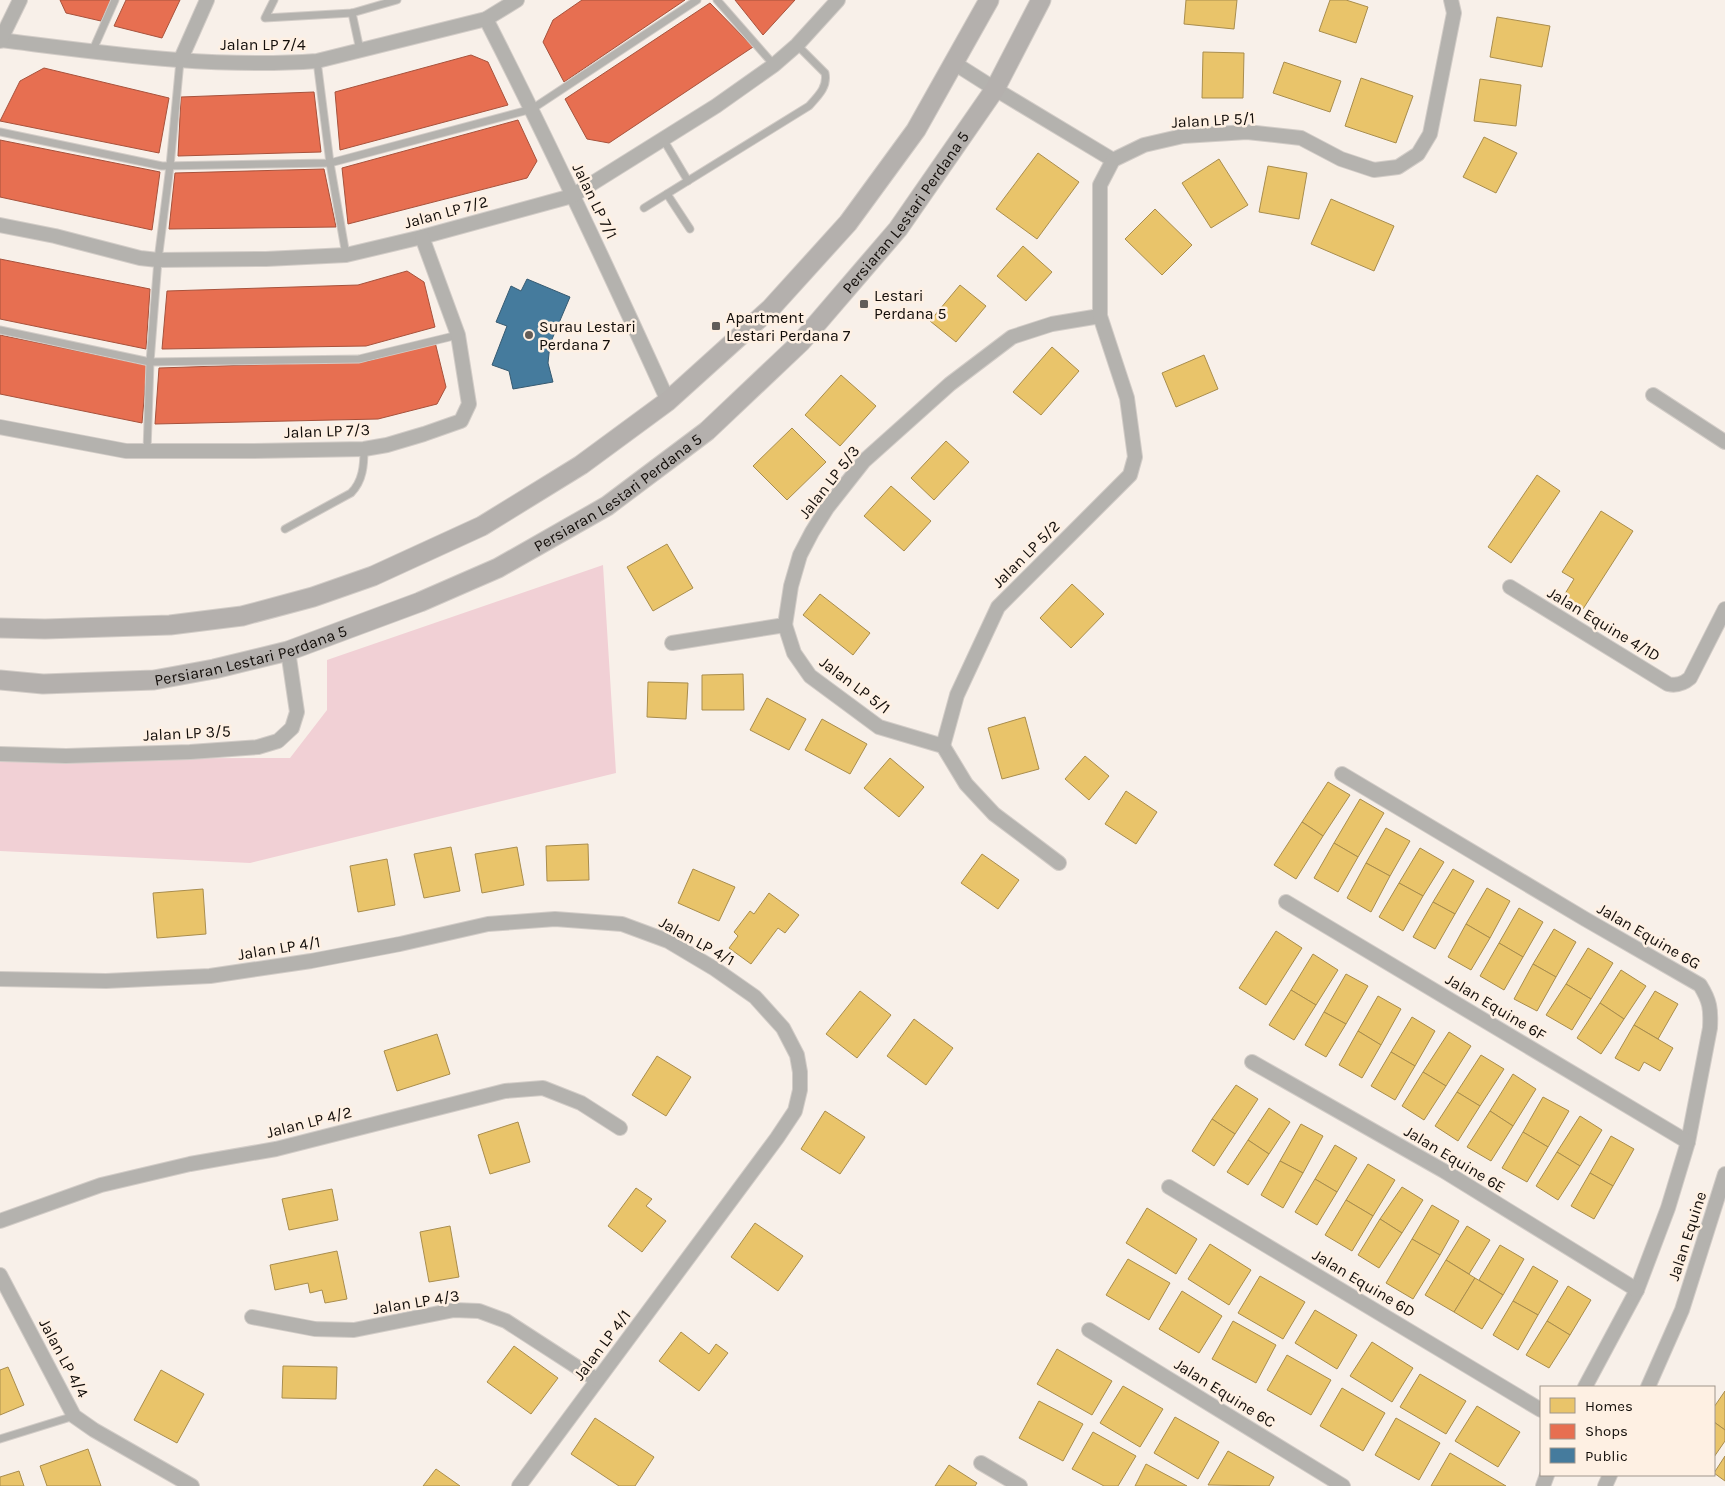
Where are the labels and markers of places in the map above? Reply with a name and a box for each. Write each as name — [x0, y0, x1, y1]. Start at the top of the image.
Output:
place label: Lestari Perdana 5 — [874, 286, 946, 323]
marker: Lestari Perdana 5 — [858, 298, 870, 310]
place label: Apartment Lestari Perdana 7 — [726, 308, 851, 345]
place label: Surau Lestari Perdana 7 — [539, 317, 636, 354]
marker: Apartment Lestari Perdana 7 — [710, 320, 722, 332]
marker: Surau Lestari Perdana 7 — [523, 329, 535, 341]

